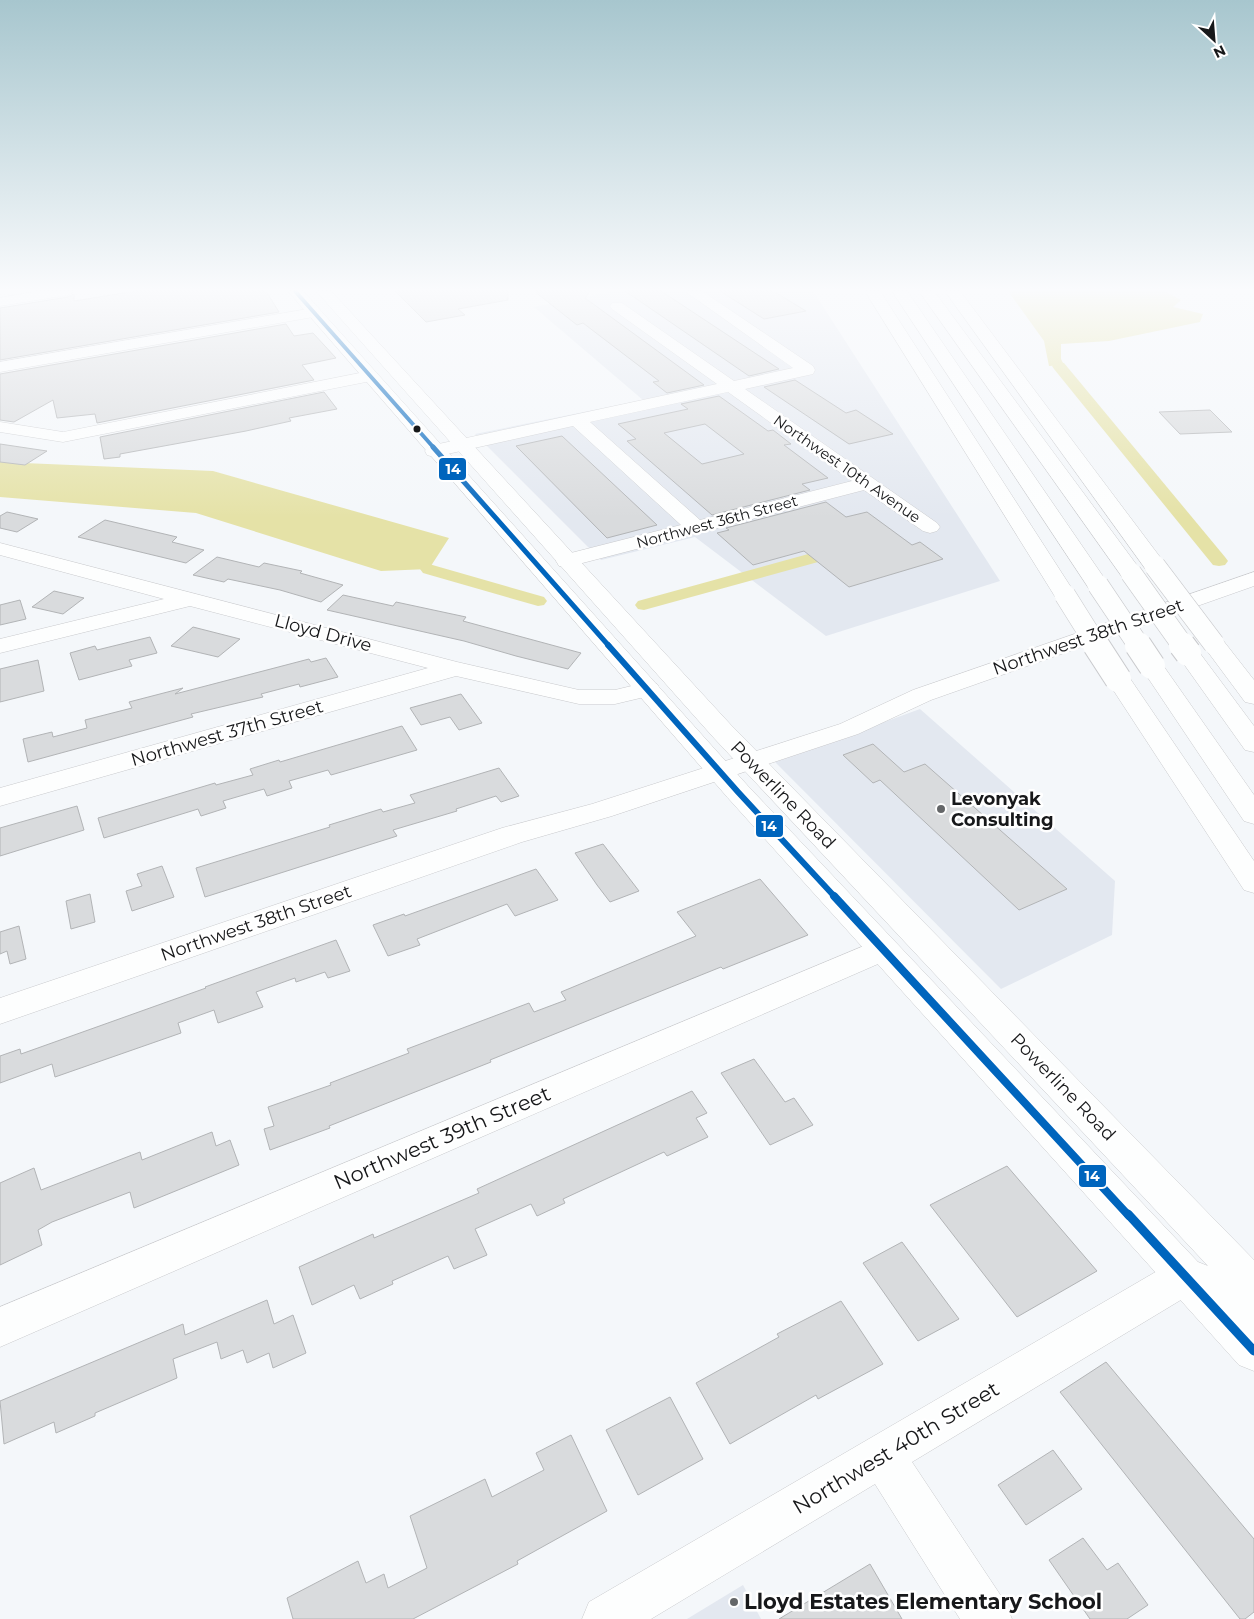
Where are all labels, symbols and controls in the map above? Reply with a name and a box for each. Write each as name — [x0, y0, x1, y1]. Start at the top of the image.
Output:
north arrow — [1189, 15, 1239, 65]
text: N — [1211, 41, 1229, 62]
street label: Northwest 10th Avenue — [770, 410, 925, 527]
unlabelled marker — [412, 424, 422, 434]
line badge: 14 — [438, 457, 467, 481]
text: 14 — [445, 460, 461, 478]
street label: Northwest 36th Street — [634, 491, 800, 552]
street label: Northwest 38th Street — [990, 594, 1186, 680]
street label: Lloyd Drive — [272, 609, 374, 657]
street label: Northwest 37th Street — [128, 695, 326, 771]
street label: Powerline Road — [726, 736, 840, 854]
place label: Levonyak Consulting — [951, 788, 1054, 831]
marker: Levonyak Consulting — [935, 803, 947, 815]
line badge: 14 — [755, 814, 784, 838]
text: 14 — [761, 817, 777, 835]
street label: Northwest 38th Street — [158, 880, 354, 966]
street label: Powerline Road — [1006, 1028, 1120, 1146]
street label: Northwest 39th Street — [330, 1080, 554, 1195]
line badge: 14 — [1078, 1164, 1107, 1188]
text: 14 — [1084, 1167, 1100, 1185]
street label: Northwest 40th Street — [788, 1376, 1003, 1519]
place label: Lloyd Estates Elementary School — [744, 1589, 1102, 1614]
marker: Lloyd Estates Elementary School — [728, 1596, 740, 1608]

